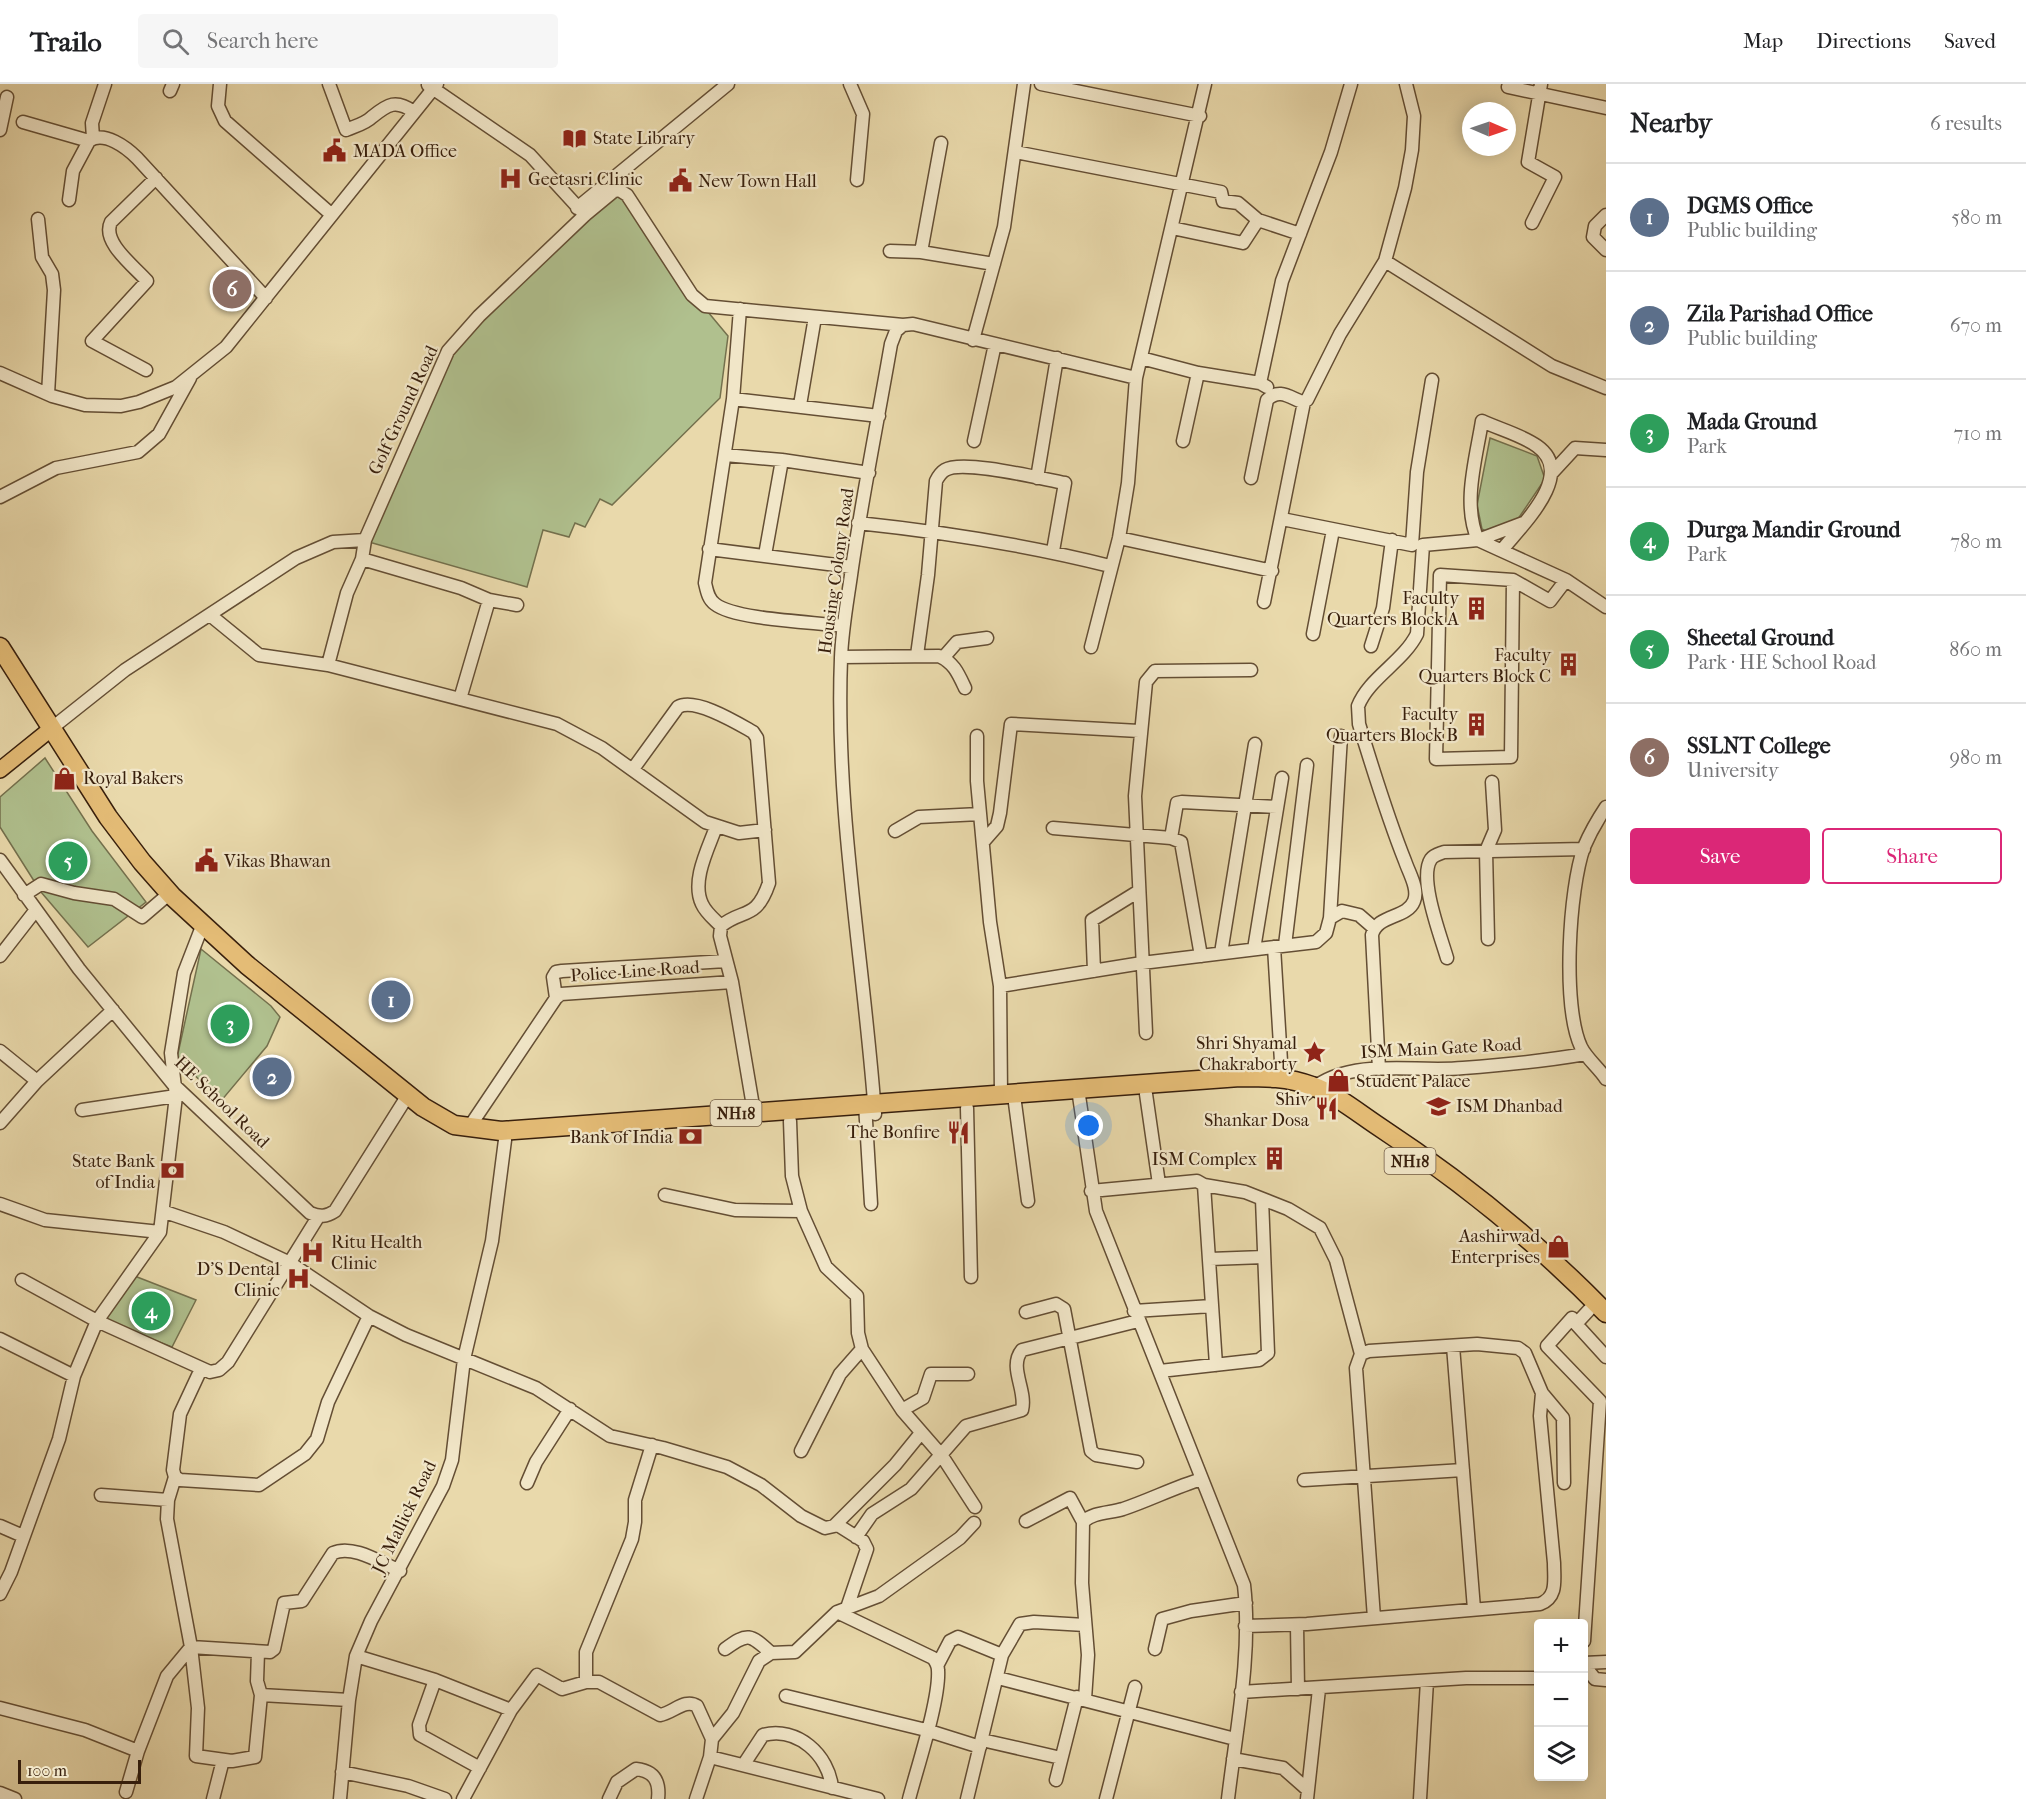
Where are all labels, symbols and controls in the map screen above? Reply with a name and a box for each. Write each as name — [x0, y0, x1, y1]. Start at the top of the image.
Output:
search box — [138, 14, 558, 68]
text: Trailo — [30, 25, 102, 58]
icon: search — [159, 25, 192, 58]
text: Search here — [207, 28, 318, 54]
text: Map — [1743, 29, 1783, 53]
text: Directions — [1816, 29, 1911, 53]
text: Saved — [1944, 29, 1996, 53]
north arrow — [1462, 102, 1516, 156]
text: Nearby — [1630, 108, 1712, 139]
text: 6 results — [1930, 112, 2002, 135]
library icon: State Library — [562, 125, 588, 151]
place label: State Library — [593, 128, 696, 149]
public building icon: MADA Office — [322, 138, 348, 164]
place label: MADA Office — [353, 141, 457, 162]
hospital icon: Geetasri Clinic — [497, 166, 523, 192]
public building icon: New Town Hall — [667, 168, 693, 194]
place label: Geetasri Clinic — [528, 169, 643, 190]
place label: New Town Hall — [698, 171, 817, 192]
text: DGMS Office — [1687, 193, 1813, 219]
text: 1 — [1646, 206, 1653, 229]
text: 580 m — [1951, 206, 2002, 229]
text: Public building — [1687, 219, 1817, 242]
pin: 6 — [212, 266, 252, 312]
text: Zila Parishad Office — [1687, 301, 1873, 327]
text: 2 — [1644, 314, 1655, 337]
text: 670 m — [1950, 314, 2002, 337]
text: Public building — [1687, 327, 1817, 350]
street label: Golf Ground Road — [364, 342, 443, 478]
text: Mada Ground — [1687, 409, 1817, 435]
text: 3 — [1645, 422, 1654, 445]
text: 710 m — [1953, 422, 2002, 445]
text: Park — [1687, 435, 1727, 458]
street label: Housing Colony Road — [814, 487, 859, 655]
text: Durga Mandir Ground — [1687, 517, 1901, 543]
text: 4 — [1644, 530, 1655, 553]
text: 780 m — [1950, 530, 2002, 553]
text: Park — [1687, 543, 1727, 566]
place label: Faculty Quarters Block A — [1327, 588, 1460, 630]
building icon: Faculty Quarters Block A — [1464, 595, 1490, 621]
text: Sheetal Ground — [1687, 625, 1834, 651]
text: 5 — [1645, 638, 1654, 661]
text: 860 m — [1949, 638, 2002, 661]
place label: Faculty Quarters Block C — [1419, 645, 1552, 687]
text: Park · HE School Road — [1687, 651, 1876, 674]
building icon: Faculty Quarters Block C — [1556, 652, 1582, 678]
place label: Faculty Quarters Block B — [1326, 704, 1459, 746]
building icon: Faculty Quarters Block B — [1463, 711, 1489, 737]
text: SSLNT College — [1687, 733, 1831, 759]
text: 6 — [1644, 746, 1655, 769]
text: 980 m — [1950, 746, 2002, 769]
text: University — [1687, 759, 1779, 782]
shop icon: Royal Bakers — [52, 765, 78, 791]
place label: Royal Bakers — [83, 768, 184, 789]
button: Save — [1630, 828, 1810, 884]
button: Share — [1822, 828, 2002, 884]
pin: 5 — [48, 838, 88, 884]
public building icon: Vikas Bhawan — [193, 848, 219, 874]
place label: Vikas Bhawan — [223, 851, 331, 872]
street label: Police Line Road — [570, 956, 701, 986]
pin: 1 — [372, 978, 410, 1022]
pin: 3 — [210, 1002, 250, 1046]
place label: Shri Shyamal Chakraborty — [1196, 1033, 1298, 1075]
street label: ISM Main Gate Road — [1360, 1034, 1522, 1063]
place icon: Shri Shyamal Chakraborty — [1302, 1040, 1328, 1066]
street label: HE School Road — [170, 1052, 273, 1153]
pin: 2 — [252, 1054, 292, 1100]
shop icon: Student Palace — [1325, 1068, 1351, 1094]
place label: Student Palace — [1356, 1071, 1470, 1092]
place label: Shiv Shankar Dosa — [1204, 1089, 1310, 1131]
school or university icon: ISM Dhanbad — [1425, 1093, 1451, 1119]
restaurant icon: Shiv Shankar Dosa — [1314, 1096, 1340, 1122]
place label: ISM Dhanbad — [1456, 1096, 1563, 1117]
road number: NH18 — [710, 1100, 762, 1126]
your location — [1074, 1111, 1103, 1140]
restaurant icon: The Bonfire — [945, 1119, 971, 1145]
place label: The Bonfire — [847, 1122, 940, 1143]
bank icon: Bank of India — [678, 1124, 704, 1150]
place label: Bank of India — [570, 1127, 674, 1148]
building icon: ISM Complex — [1262, 1146, 1288, 1172]
road number: NH18 — [1384, 1148, 1436, 1174]
place label: ISM Complex — [1152, 1149, 1258, 1170]
place label: State Bank of India — [72, 1151, 156, 1193]
bank icon: State Bank of India — [160, 1158, 186, 1184]
place label: Aashirwad Enterprises — [1450, 1226, 1540, 1268]
place label: Ritu Health Clinic — [331, 1232, 422, 1274]
shop icon: Aashirwad Enterprises — [1545, 1233, 1571, 1259]
hospital icon: Ritu Health Clinic — [300, 1239, 326, 1265]
place label: D'S Dental Clinic — [197, 1259, 280, 1301]
hospital icon: D'S Dental Clinic — [285, 1266, 311, 1292]
pin: 4 — [132, 1288, 170, 1334]
street label: JC Mallick Road — [367, 1457, 441, 1579]
map controls — [1534, 1619, 1588, 1781]
button: + — [1534, 1619, 1588, 1673]
button: − — [1534, 1673, 1588, 1727]
button: layers — [1534, 1727, 1588, 1781]
scale bar — [18, 1757, 141, 1784]
text: 100 m — [27, 1761, 67, 1780]

